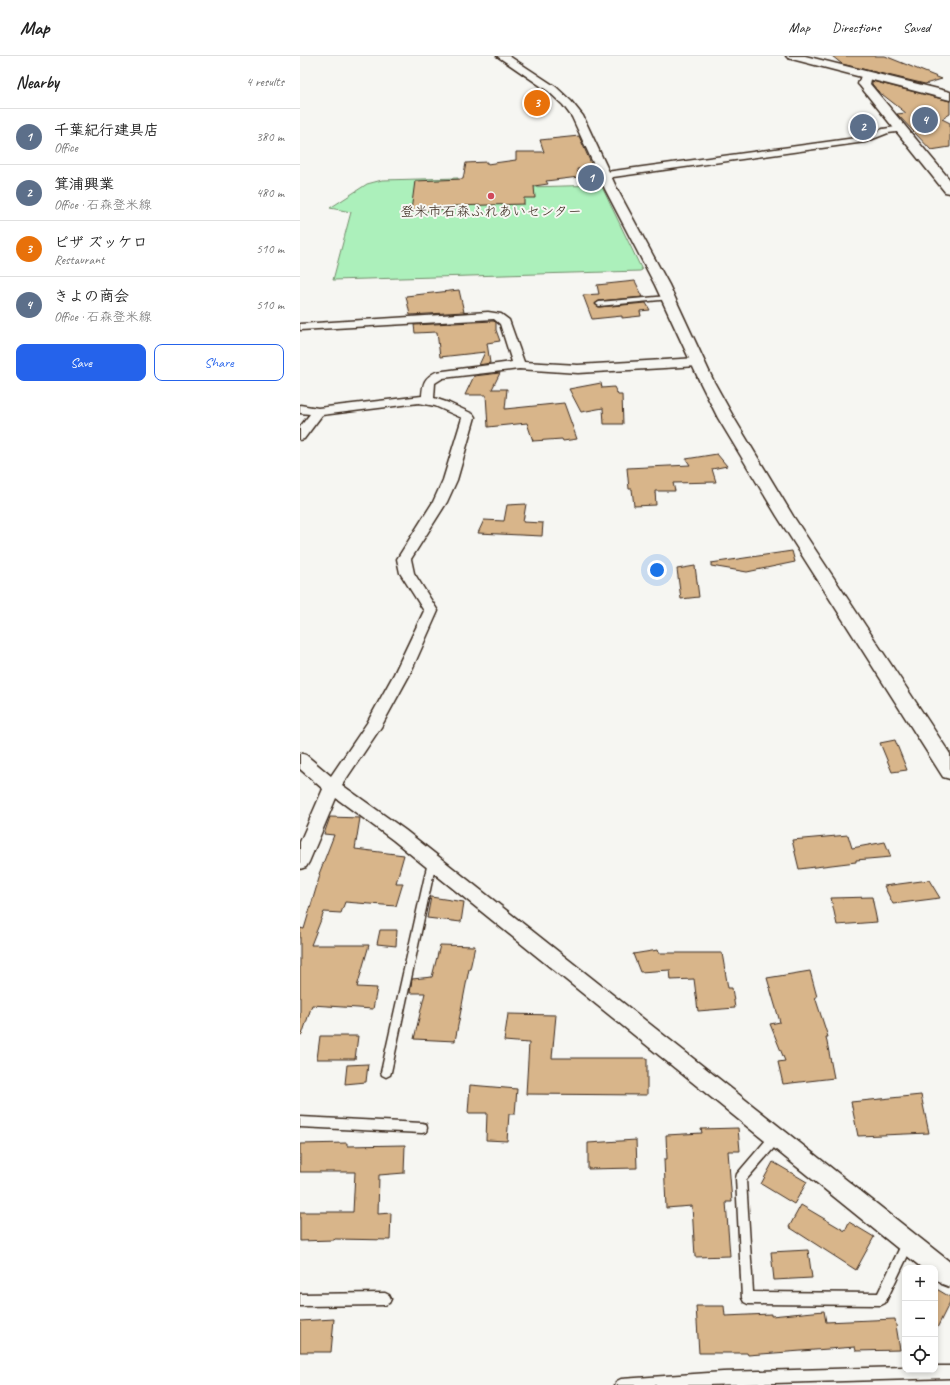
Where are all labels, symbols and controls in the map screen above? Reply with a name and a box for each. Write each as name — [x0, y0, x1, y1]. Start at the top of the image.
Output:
text: Map — [20, 16, 50, 40]
text: Map — [789, 19, 810, 36]
text: Directions — [832, 19, 881, 36]
text: Saved — [903, 19, 930, 36]
text: Nearby — [16, 72, 59, 93]
text: 4 results — [246, 74, 284, 90]
pin: 3 — [524, 88, 550, 118]
pin: 4 — [912, 105, 938, 135]
pin: 2 — [850, 112, 876, 142]
text: 千葉紀行建具店 — [54, 121, 159, 140]
text: 1 — [26, 129, 32, 145]
text: 380 m — [256, 129, 284, 145]
text: Office — [54, 140, 78, 156]
pin: 1 — [578, 163, 604, 193]
text: 箕浦興業 — [54, 175, 114, 194]
text: 2 — [26, 185, 32, 201]
text: 480 m — [256, 185, 284, 201]
marker: 登米市石森ふれあいセンター — [486, 191, 496, 201]
text: Office · 石森登米線 — [54, 197, 152, 213]
place label: 登米市石森ふれあいセンター — [400, 203, 582, 220]
text: ピザ ズッケロ — [54, 233, 148, 252]
text: 3 — [26, 241, 32, 257]
text: 510 m — [256, 241, 284, 257]
text: Restaurant — [54, 252, 104, 268]
text: きよの商会 — [54, 287, 129, 306]
text: 4 — [26, 297, 32, 313]
text: 510 m — [256, 297, 284, 313]
text: Office · 石森登米線 — [54, 309, 152, 325]
button: Save — [16, 344, 146, 381]
button: Share — [154, 344, 284, 381]
your location — [647, 560, 667, 580]
map controls — [902, 1265, 938, 1373]
button: + — [902, 1265, 938, 1301]
button: − — [902, 1301, 938, 1337]
button: locate — [902, 1337, 938, 1373]

